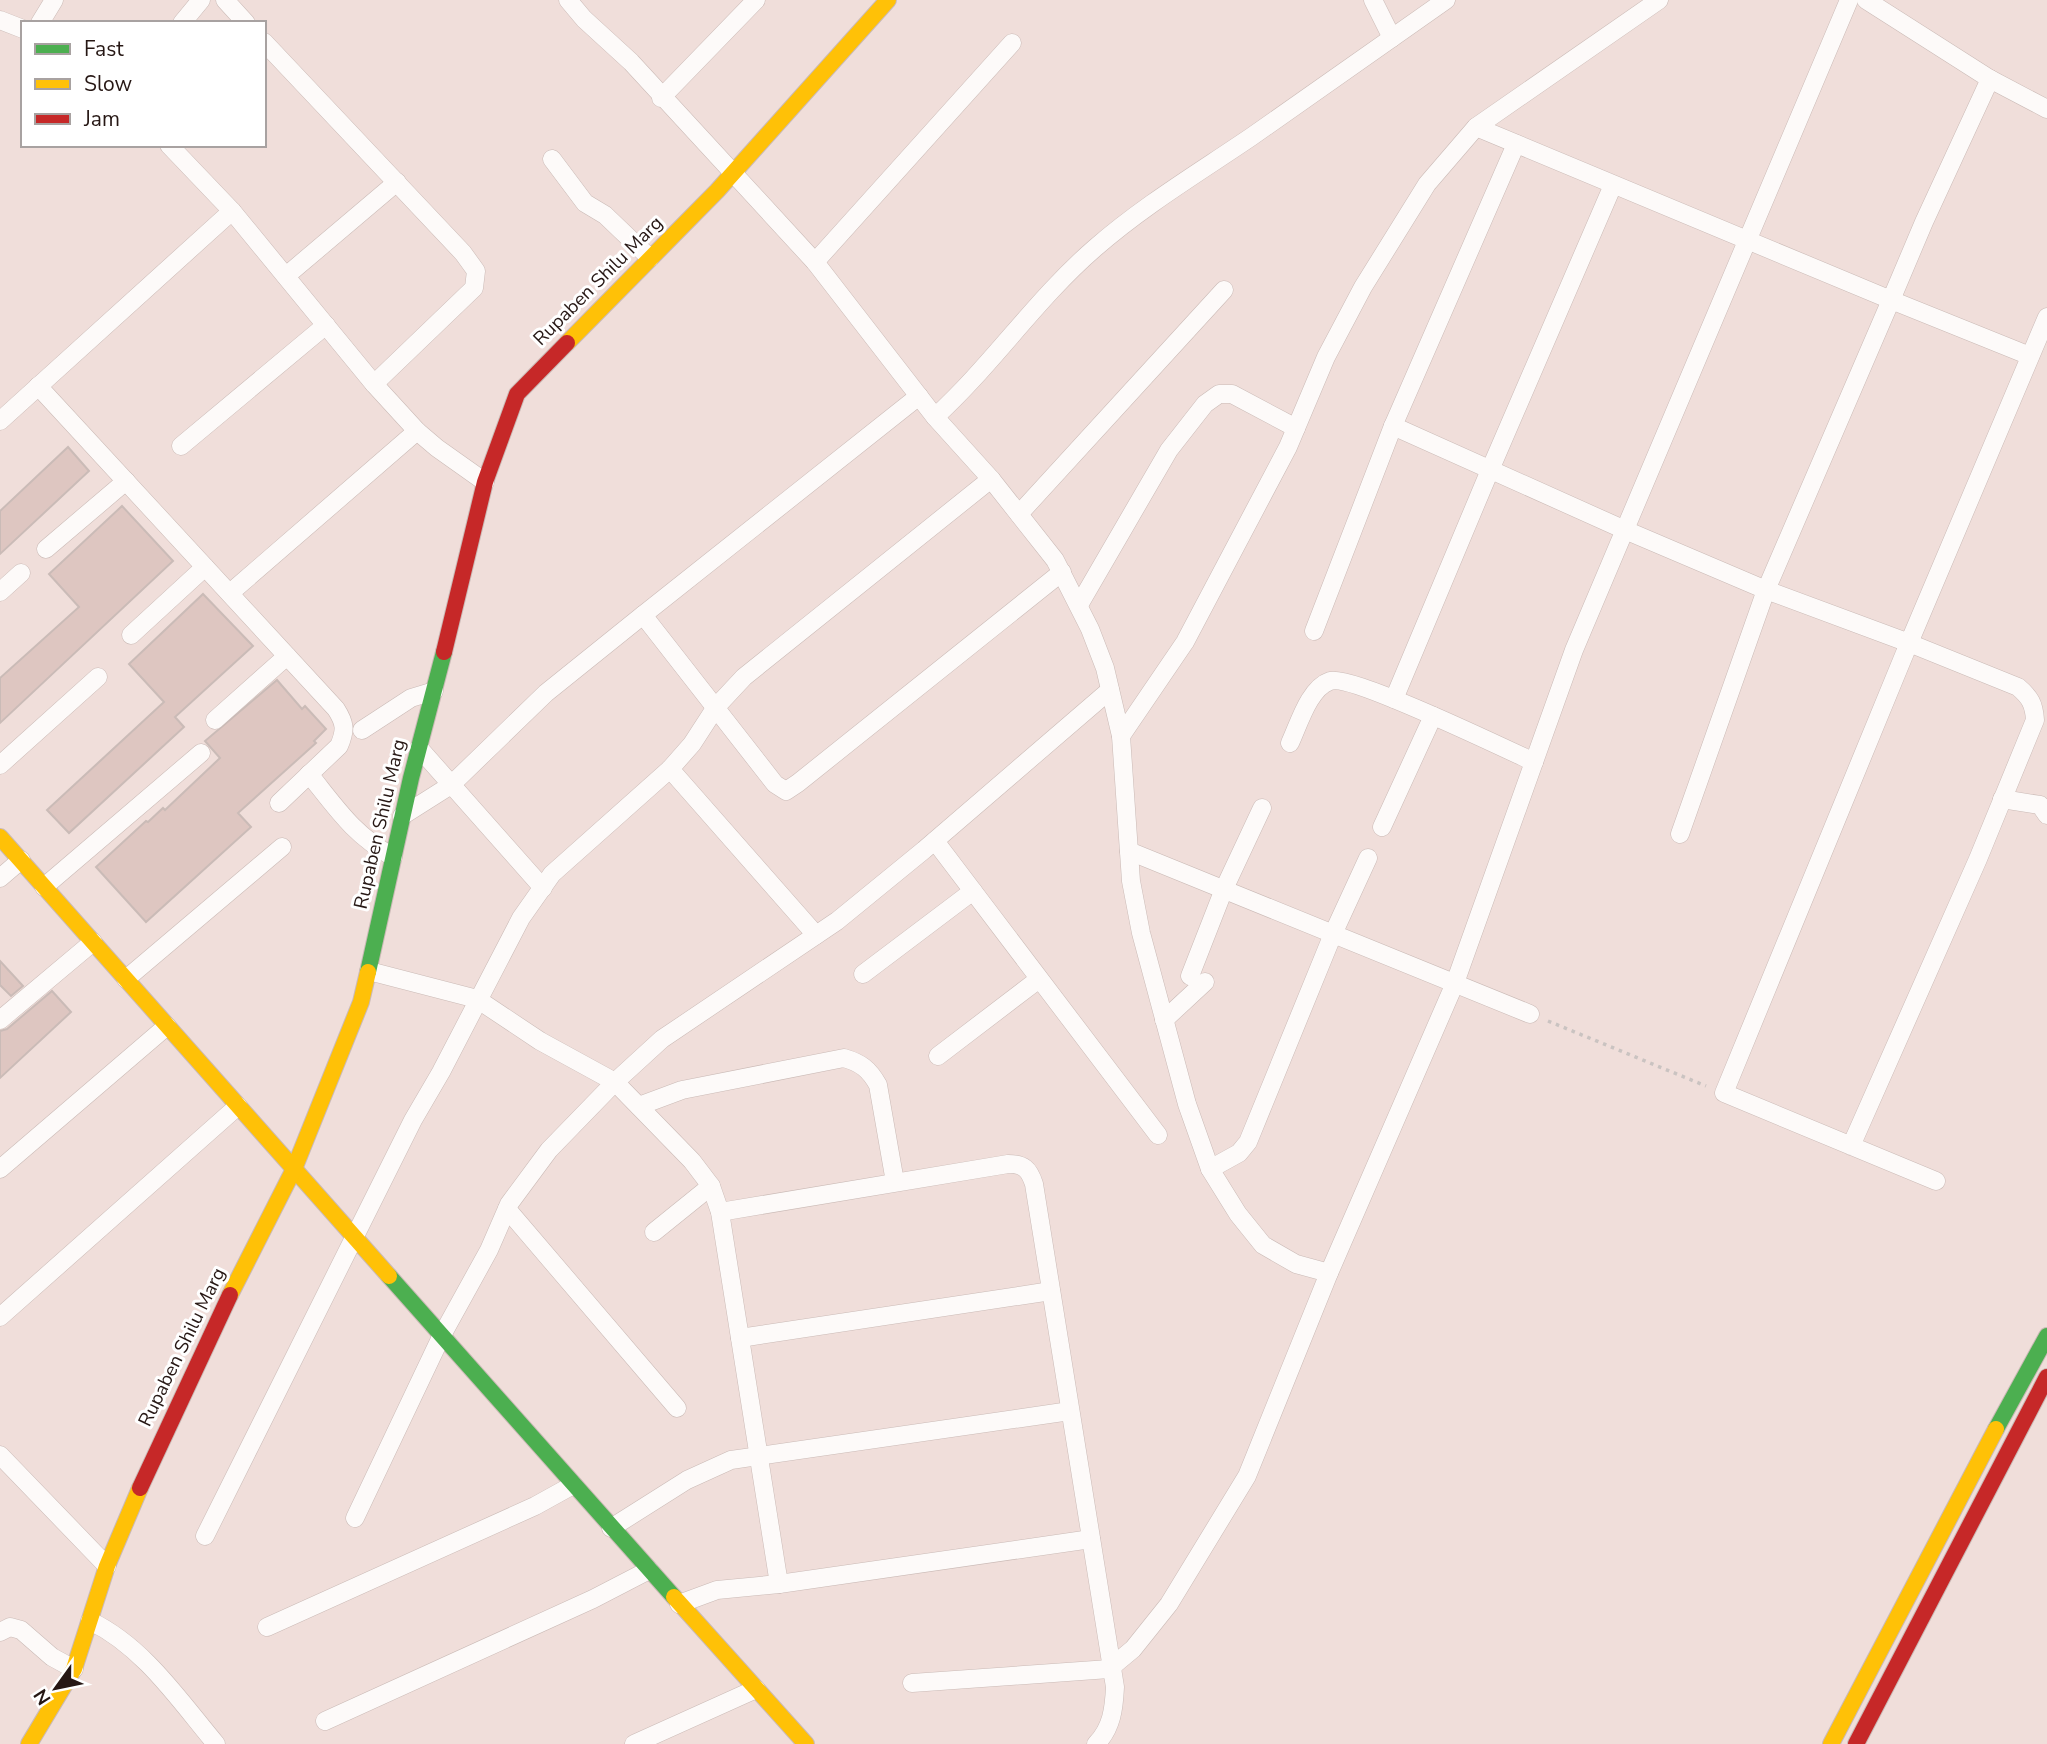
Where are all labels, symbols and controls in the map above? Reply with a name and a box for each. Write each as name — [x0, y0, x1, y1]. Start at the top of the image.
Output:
legend — [21, 21, 266, 147]
text: Fast — [84, 35, 124, 63]
text: Slow — [84, 70, 133, 98]
text: Jam — [83, 105, 120, 133]
street label: Rupaben Shilu Marg — [527, 210, 669, 352]
street label: Rupaben Shilu Marg — [348, 737, 412, 911]
street label: Rupaben Shilu Marg — [132, 1263, 232, 1431]
north arrow — [21, 1653, 91, 1723]
text: N — [28, 1684, 57, 1710]

